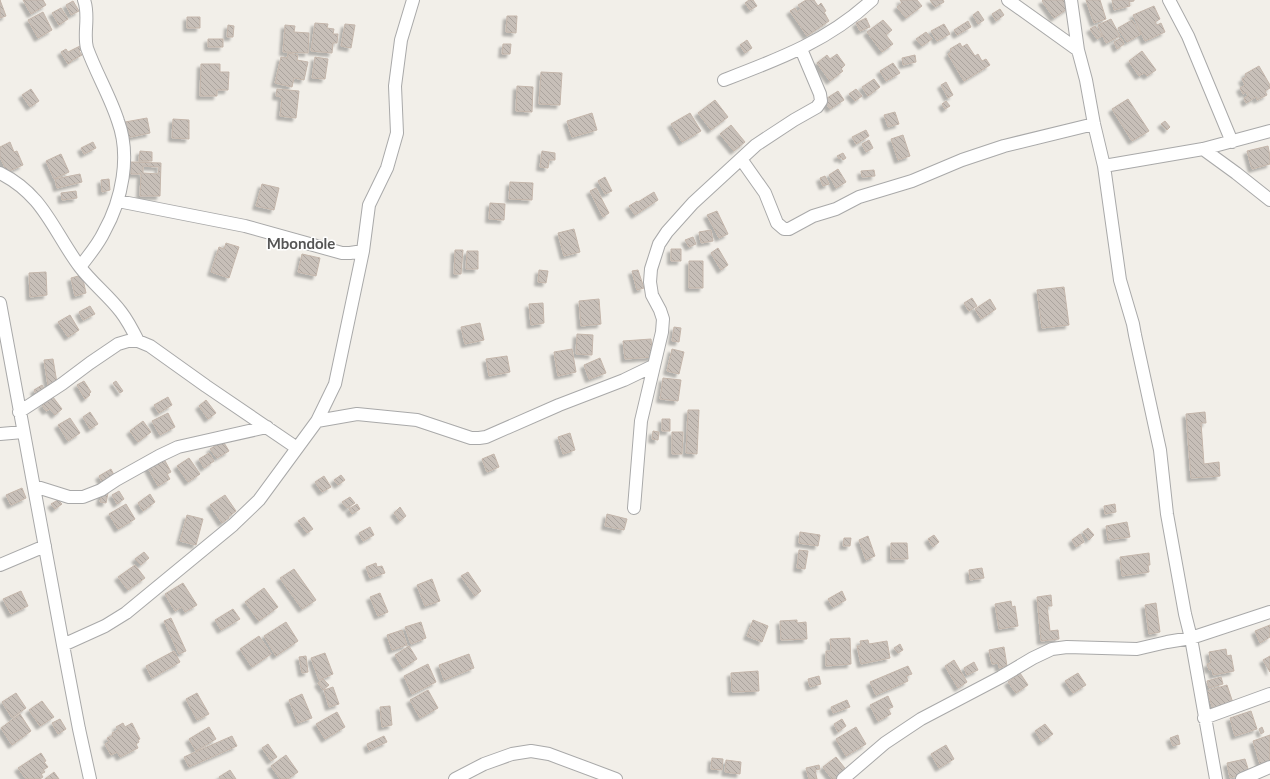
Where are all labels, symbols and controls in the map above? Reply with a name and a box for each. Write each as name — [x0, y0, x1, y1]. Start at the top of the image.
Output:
district label: Mbondole — [267, 234, 335, 252]

